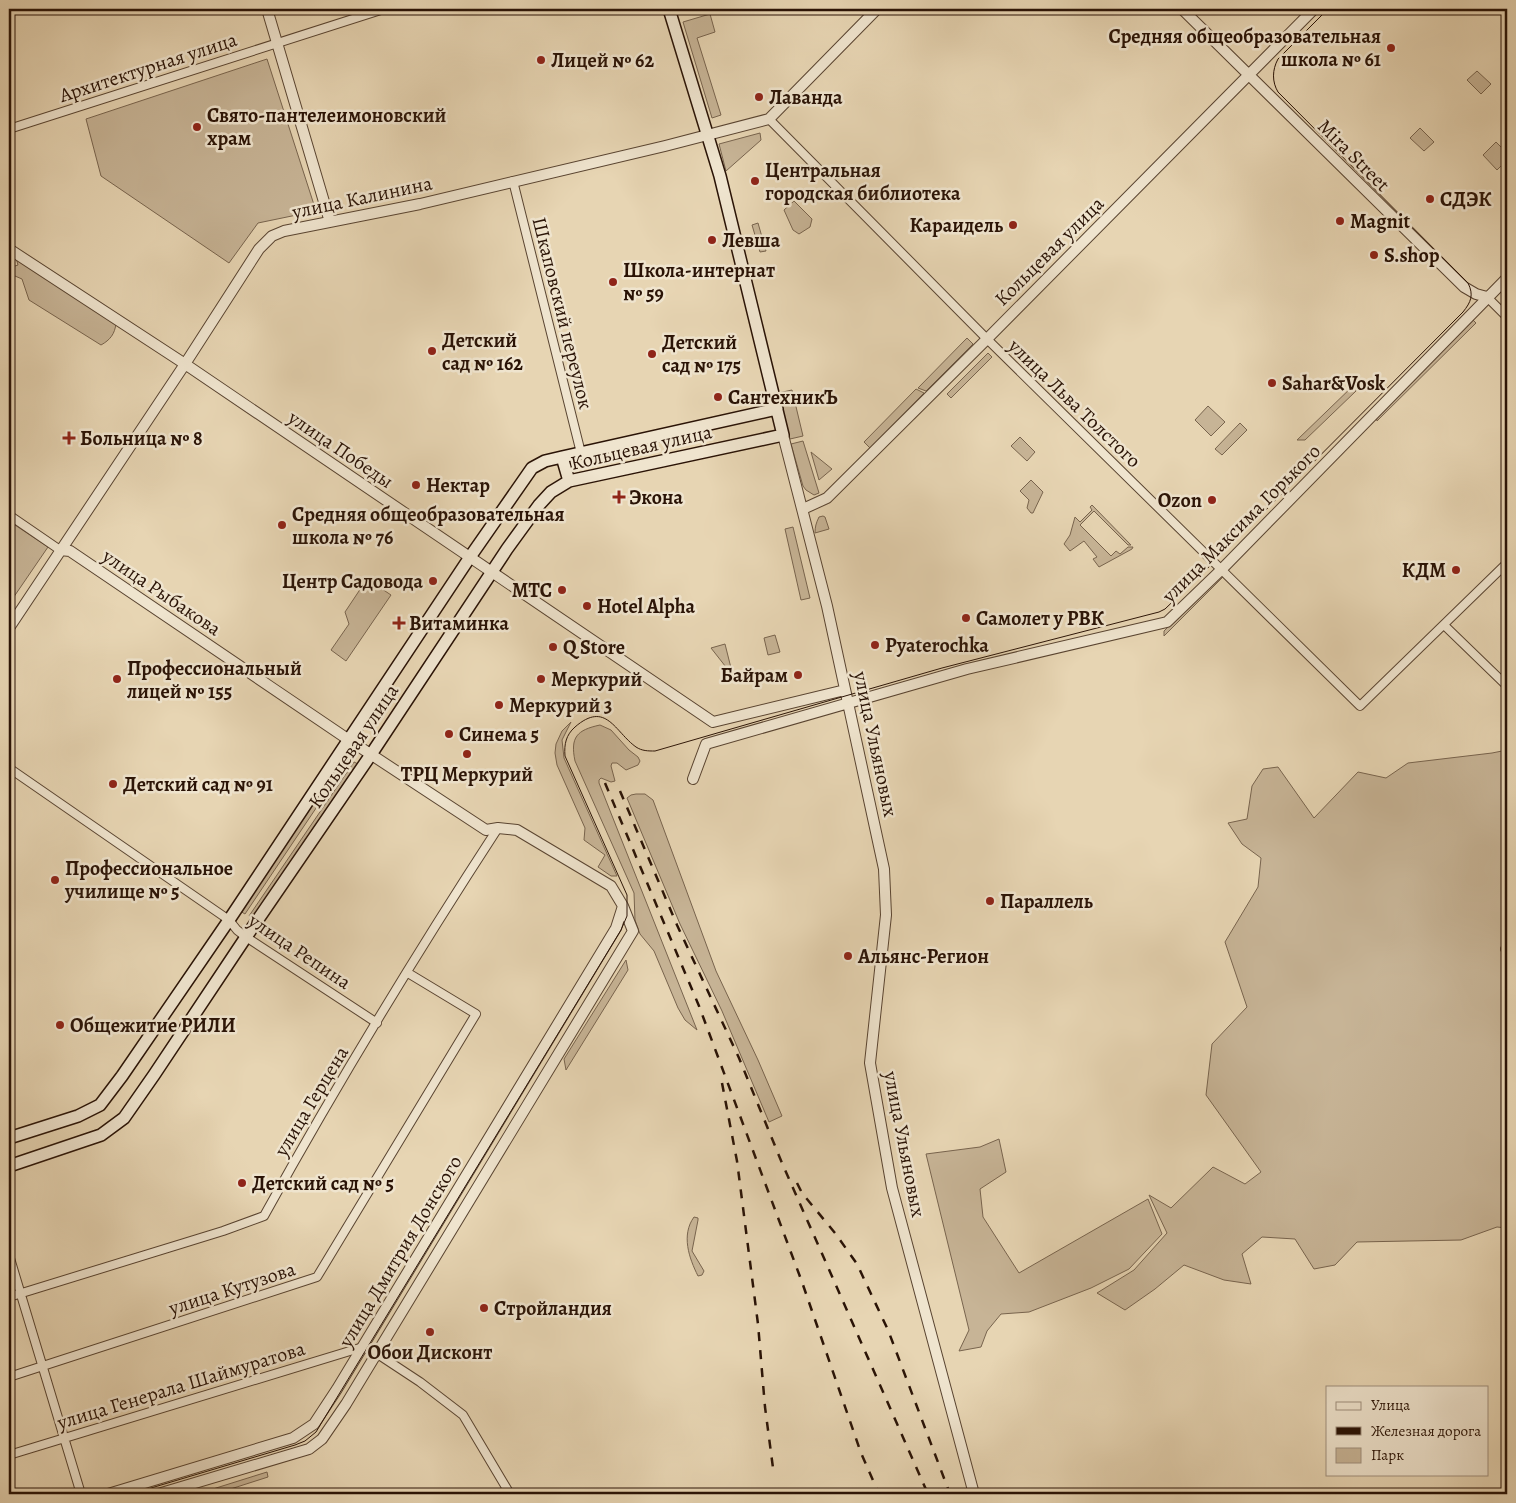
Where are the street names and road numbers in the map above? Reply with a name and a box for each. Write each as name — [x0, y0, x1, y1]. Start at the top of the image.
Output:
street label: Архитектурная улица — [55, 26, 241, 109]
street label: Mira Street — [1311, 113, 1396, 198]
street label: улица Калинина — [289, 169, 435, 226]
street label: Кольцевая улица — [989, 190, 1111, 312]
street label: Шкаповский переулок — [526, 214, 599, 412]
street label: улица Льва Толстого — [1002, 332, 1147, 474]
street label: улица Победы — [282, 404, 399, 495]
street label: Кольцевая улица — [568, 418, 715, 477]
street label: улица Максима Горького — [1155, 438, 1327, 609]
street label: улица Рыбакова — [96, 542, 227, 643]
street label: улица Ульяновых — [847, 668, 904, 820]
street label: Кольцевая улица — [302, 678, 405, 814]
street label: улица Репина — [242, 907, 357, 996]
street label: улица Герцена — [267, 1040, 355, 1162]
street label: улица Ульяновых — [877, 1068, 932, 1220]
street label: улица Дмитрия Донского — [332, 1150, 469, 1353]
street label: улица Кутузова — [164, 1255, 300, 1322]
street label: улица Генерала Шаймуратова — [53, 1335, 309, 1436]

